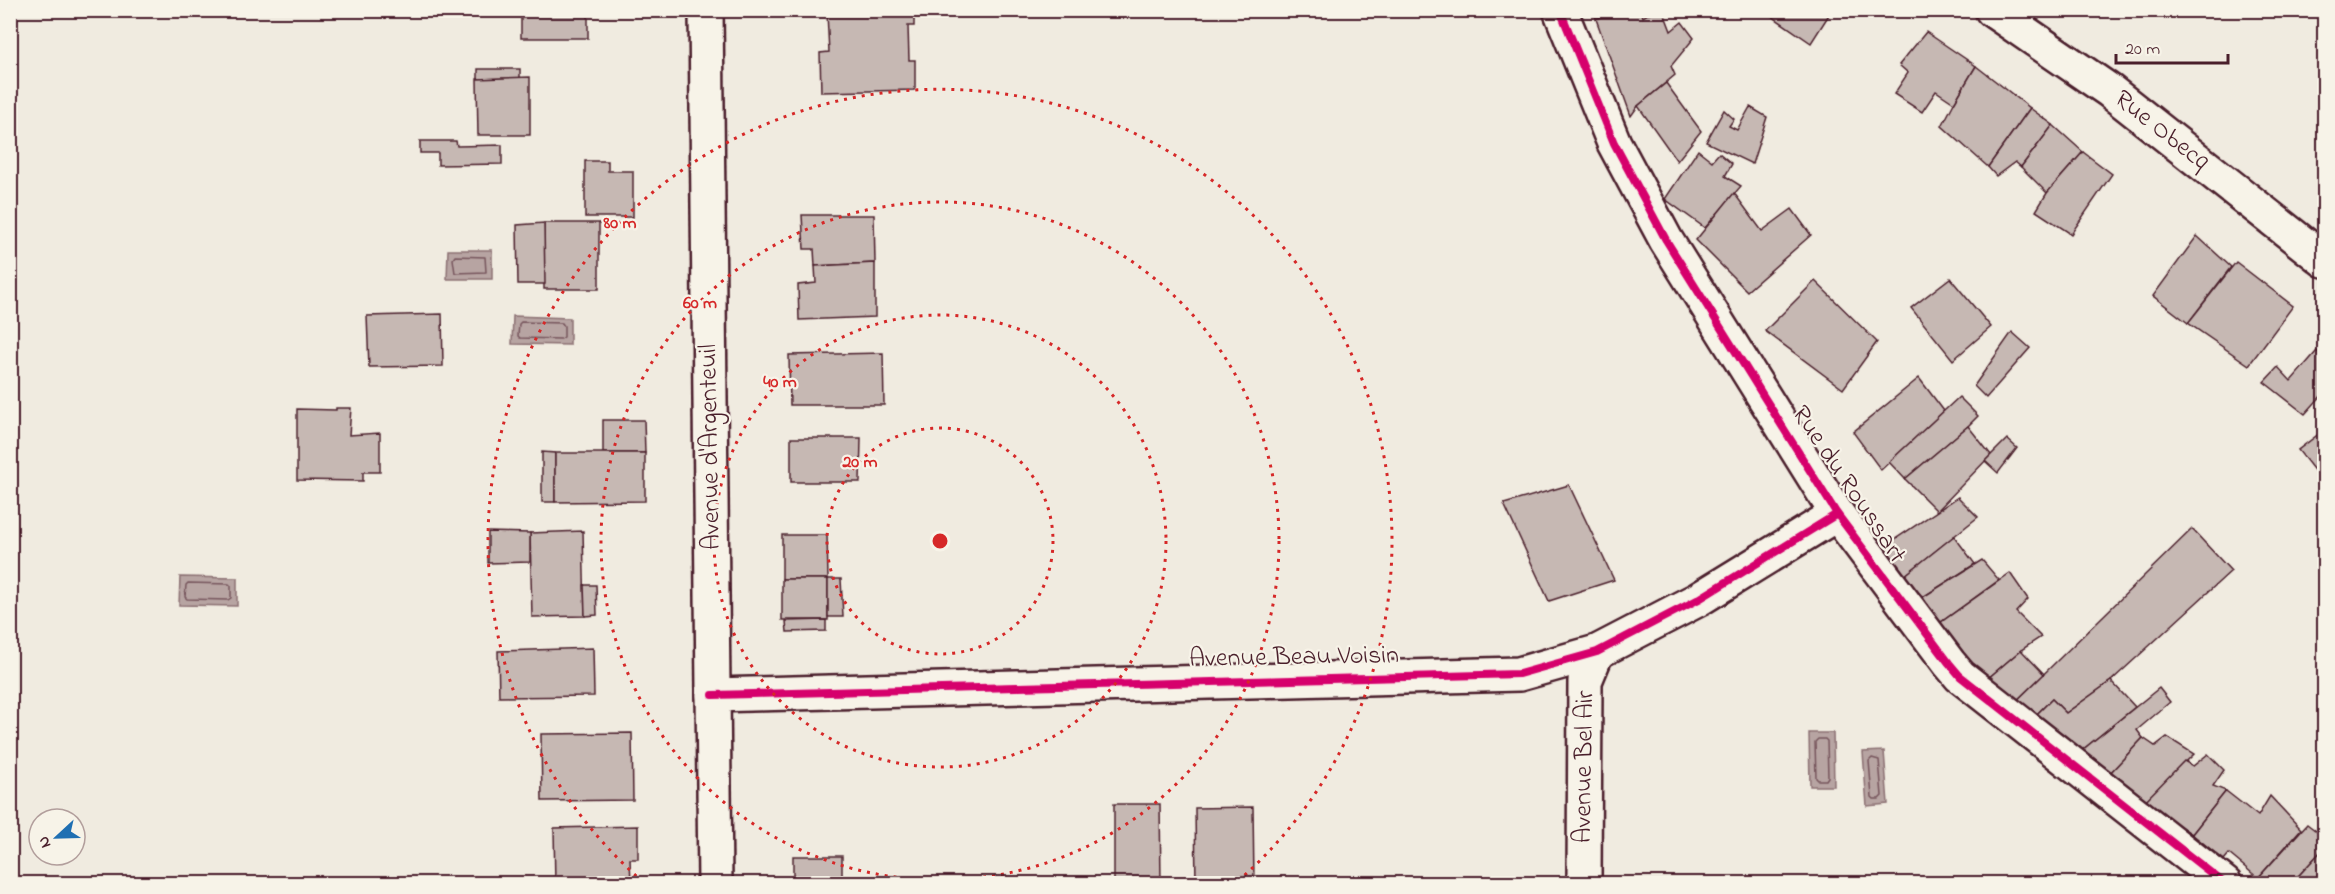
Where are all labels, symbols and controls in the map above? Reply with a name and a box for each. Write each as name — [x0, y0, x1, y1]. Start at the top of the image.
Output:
scale bar — [2116, 27, 2228, 65]
text: 20 m — [2125, 37, 2160, 63]
street label: Rue Obecq — [2105, 82, 2217, 181]
text: 80 m — [603, 211, 637, 237]
text: 60 m — [683, 291, 717, 317]
street label: Avenue d'Argenteuil — [690, 344, 732, 550]
text: 40 m — [763, 370, 797, 396]
street label: Rue du Roussart — [1781, 398, 1915, 572]
text: 20 m — [841, 450, 878, 476]
centre of rings — [930, 531, 950, 551]
street label: Avenue Beau Voisin — [1189, 637, 1399, 679]
street label: Avenue Bel Air — [1565, 689, 1605, 844]
north arrow — [27, 807, 87, 867]
text: N — [32, 832, 58, 851]

